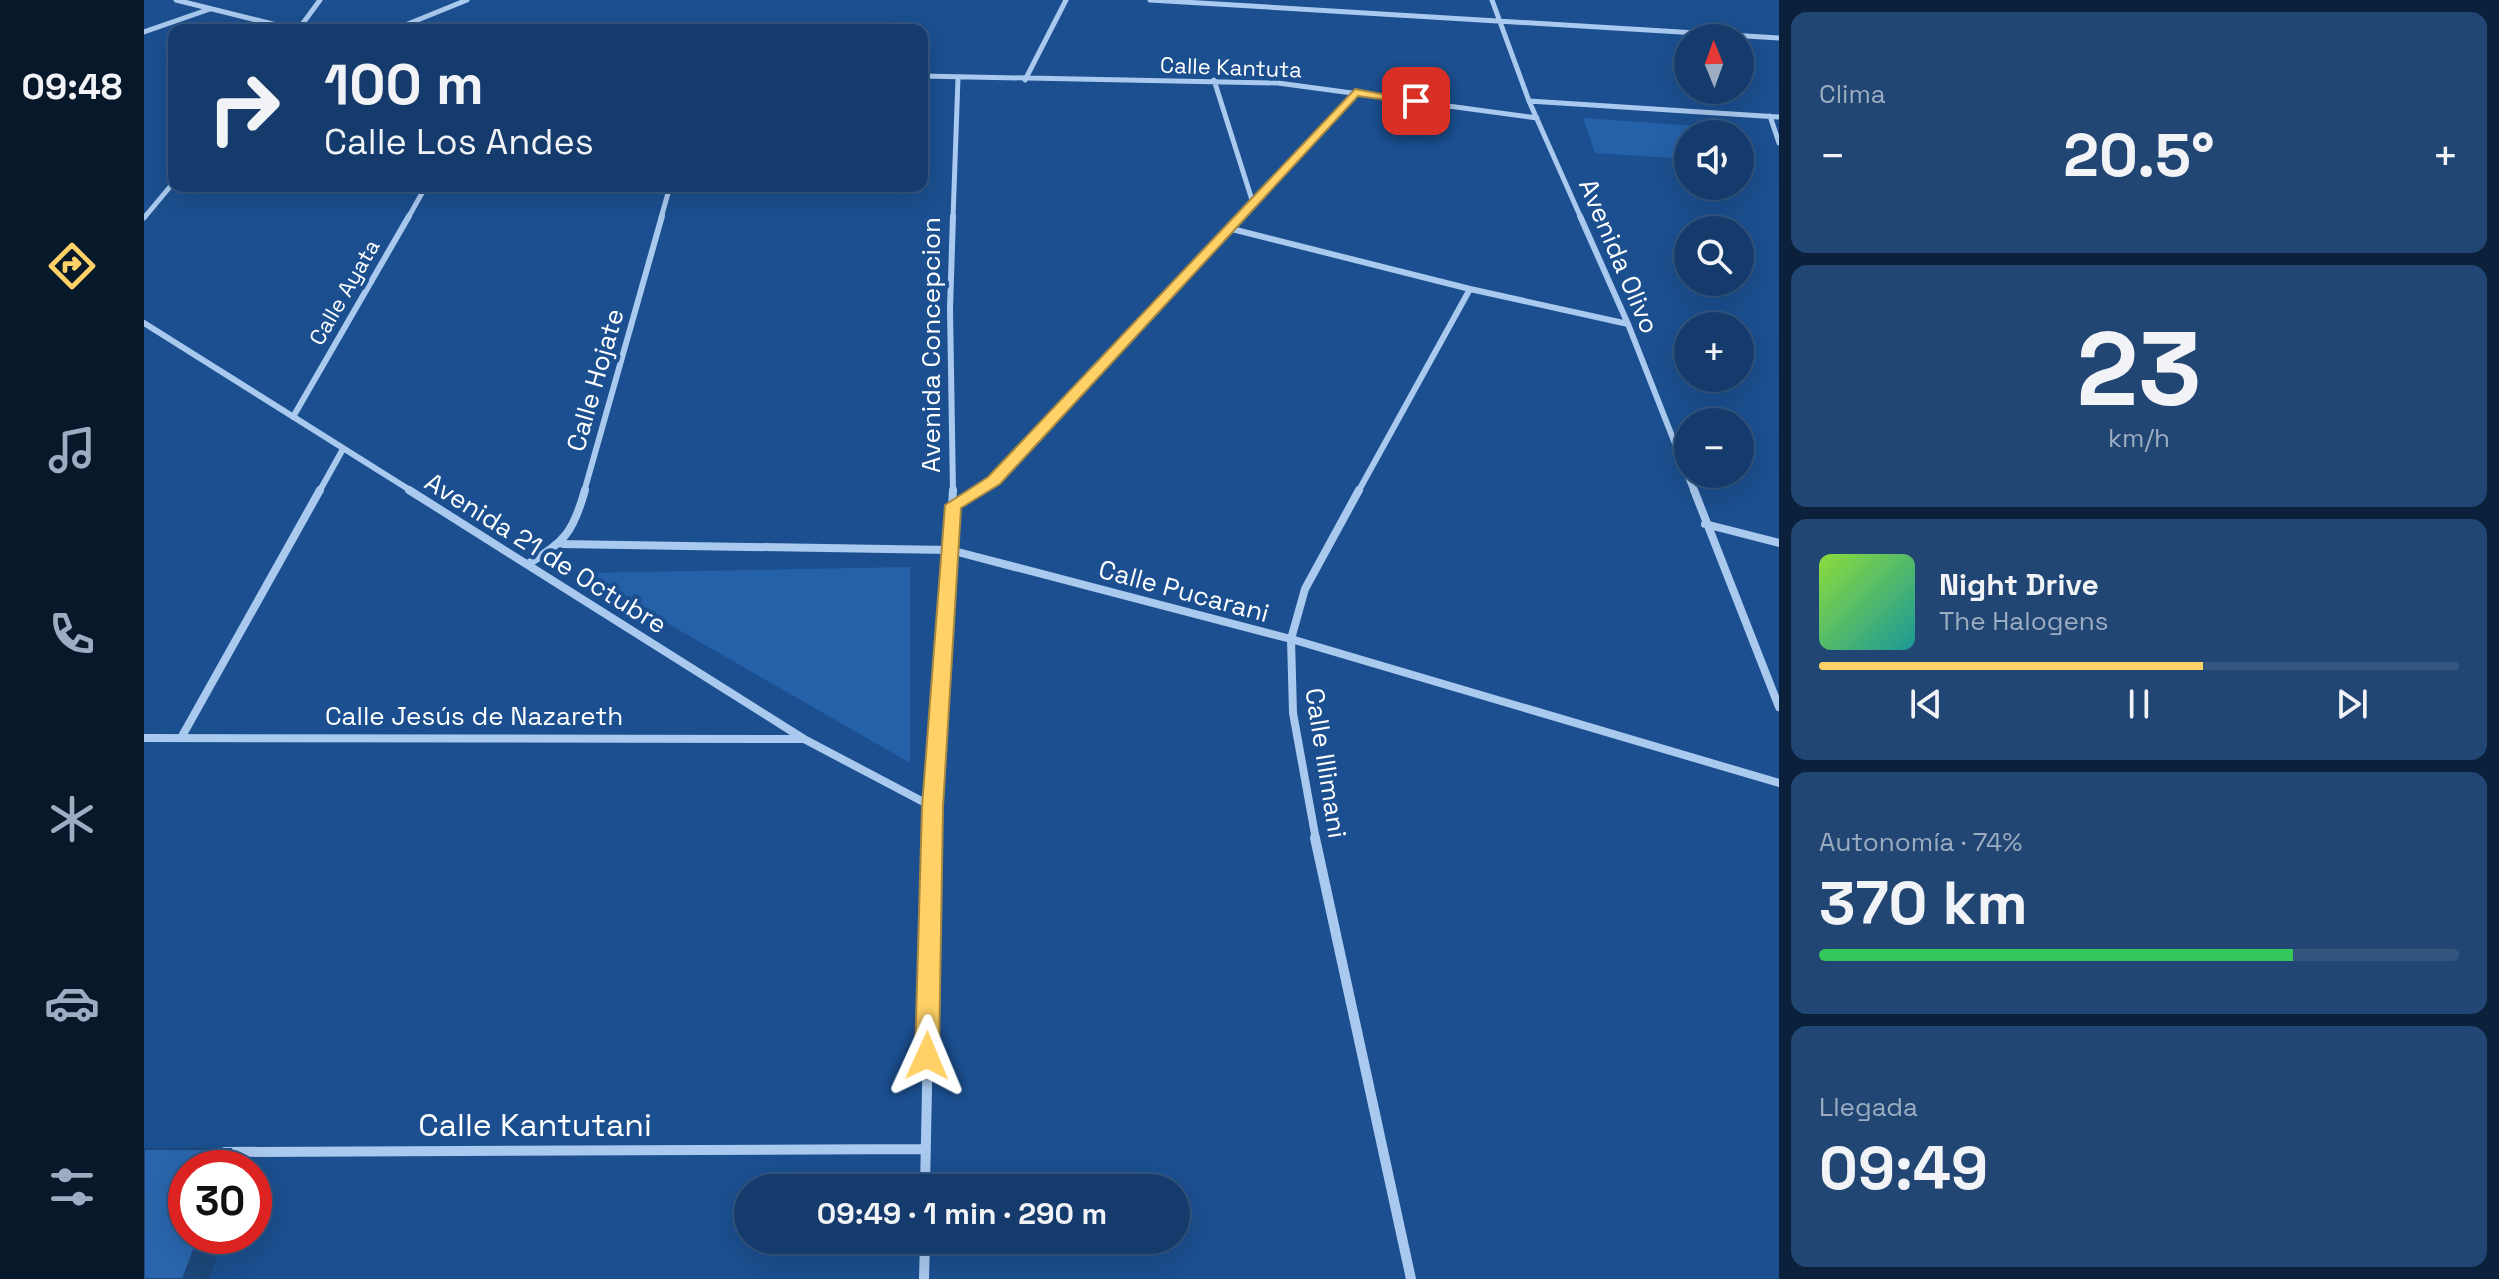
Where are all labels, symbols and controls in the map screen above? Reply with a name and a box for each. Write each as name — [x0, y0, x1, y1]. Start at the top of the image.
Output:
north arrow — [1674, 24, 1754, 104]
map controls — [1674, 24, 1754, 488]
text: 100 m — [324, 49, 484, 120]
street label: Calle Kantuta — [1160, 51, 1303, 83]
icon: right — [192, 56, 296, 160]
text: 09:48 — [22, 64, 122, 110]
pin — [1382, 67, 1450, 135]
text: Clima — [1819, 77, 1886, 111]
icon: arrive — [1394, 79, 1438, 123]
text: 20.5° — [2063, 117, 2215, 194]
text: Calle Los Andes — [324, 119, 594, 165]
button: sound — [1674, 120, 1754, 200]
text: − — [1819, 128, 1846, 184]
text: + — [2432, 128, 2459, 184]
street label: Avenida Olivo — [1571, 173, 1667, 339]
button: search — [1674, 216, 1754, 296]
street label: Avenida Concepcion — [914, 217, 948, 473]
street label: Calle Ayata — [302, 234, 386, 350]
icon: directions — [44, 238, 100, 294]
text: 23 — [2076, 303, 2202, 435]
street label: Calle Hojate — [558, 305, 632, 455]
button: + — [1674, 312, 1754, 392]
button: − — [1674, 408, 1754, 488]
text: km/h — [2108, 421, 2170, 455]
icon: music — [44, 422, 100, 478]
street label: Avenida 21 de Octubre — [419, 465, 673, 641]
street label: Calle Pucarani — [1095, 552, 1273, 630]
text: Night Drive — [1939, 565, 2099, 604]
text: The Halogens — [1939, 604, 2108, 638]
icon: phone — [44, 606, 100, 662]
icon: previous — [1904, 682, 1948, 726]
icon: pause — [2117, 682, 2161, 726]
icon: next — [2330, 682, 2374, 726]
street label: Calle Illimani — [1297, 686, 1355, 840]
street label: Calle Jesús de Nazareth — [325, 699, 623, 733]
icon: climate — [44, 791, 100, 847]
text: Autonomía · 74% — [1819, 825, 2022, 859]
text: 370 km — [1819, 865, 2028, 942]
icon: car — [44, 975, 100, 1031]
position arrow — [885, 1014, 969, 1098]
text: Llegada — [1819, 1090, 1918, 1124]
street label: Calle Kantutani — [418, 1105, 652, 1145]
text: 09:49 — [1819, 1130, 1988, 1207]
speed limit sign: 30 — [168, 1150, 272, 1254]
icon: filters — [44, 1159, 100, 1215]
text: 09:49 · 1 min · 290 m — [817, 1194, 1107, 1233]

